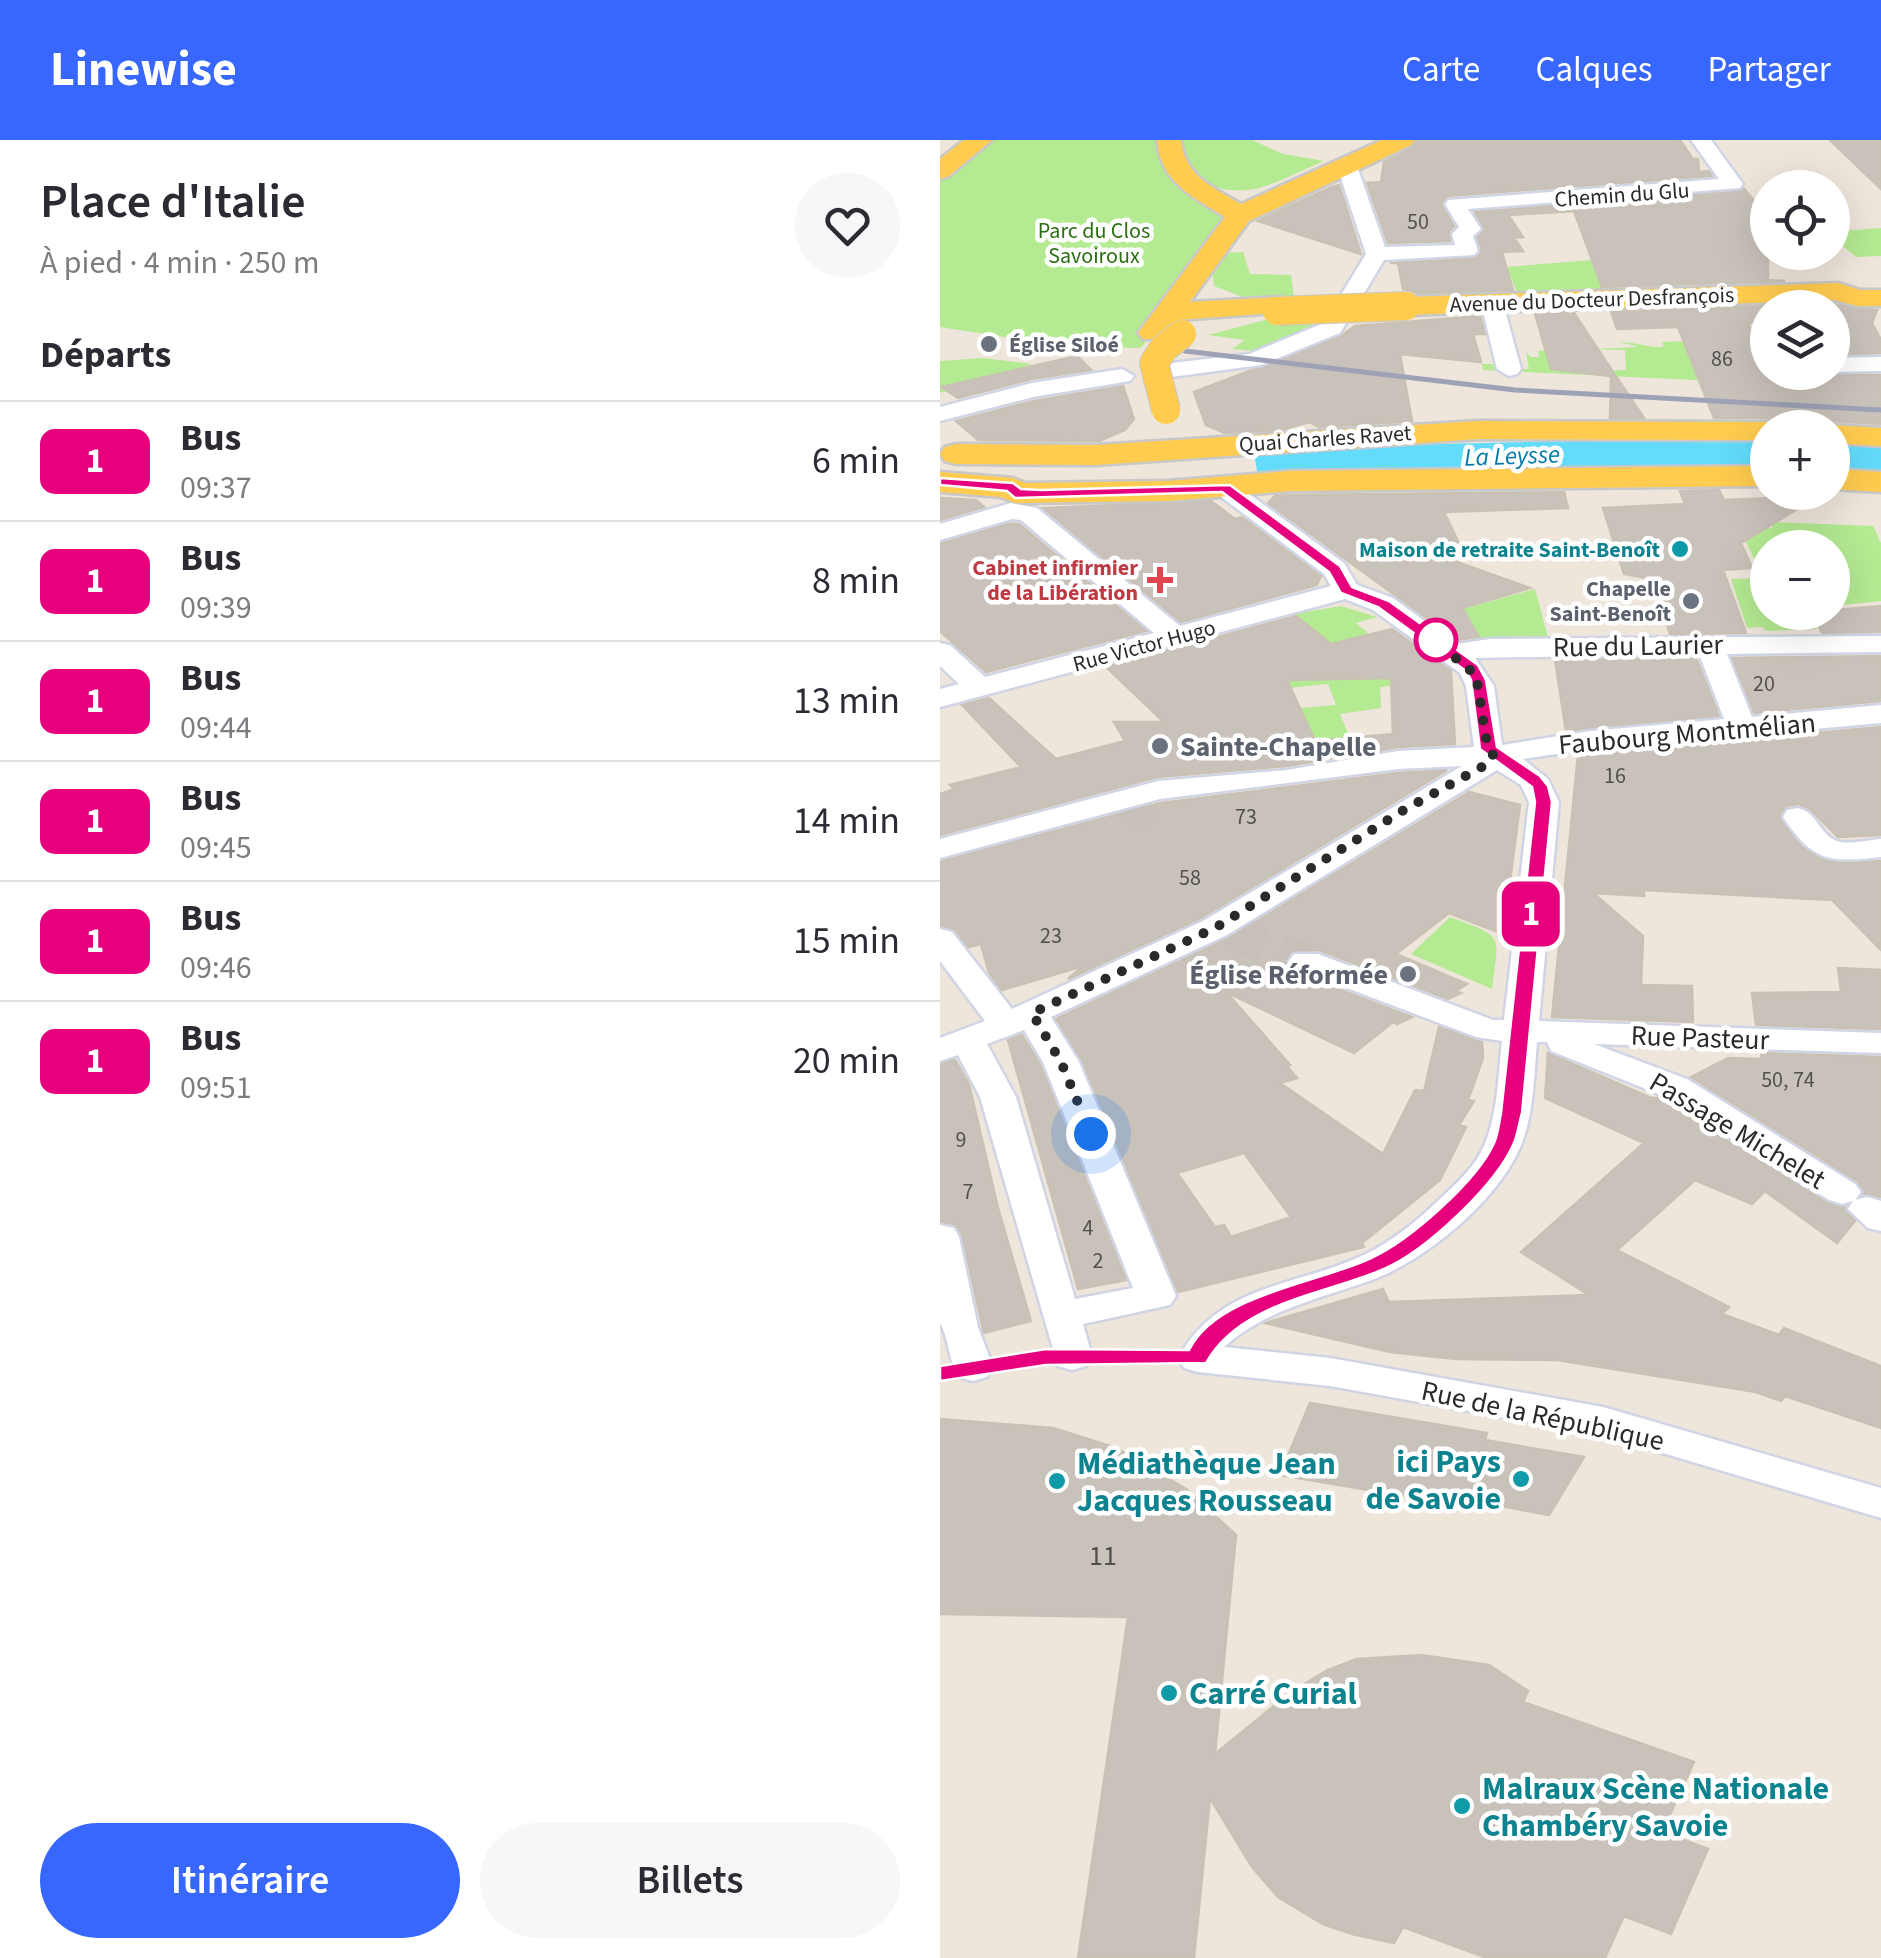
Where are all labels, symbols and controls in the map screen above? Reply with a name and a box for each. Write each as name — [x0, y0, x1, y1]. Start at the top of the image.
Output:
text: Linewise — [50, 36, 237, 104]
text: Carte — [1402, 45, 1480, 95]
text: Calques — [1535, 45, 1653, 95]
text: Partager — [1708, 45, 1831, 95]
text: Place d'Italie — [40, 168, 305, 236]
map controls — [1750, 170, 1850, 630]
button: locate — [1750, 170, 1850, 270]
button: heart — [795, 173, 900, 278]
street label: Chemin du Glu — [1553, 174, 1691, 216]
house number: 50 — [1407, 206, 1429, 238]
park label: Parc du Clos Savoiroux — [1038, 215, 1150, 272]
text: À pied · 4 min · 250 m — [40, 240, 319, 286]
street label: Avenue du Docteur Desfrançois — [1449, 279, 1735, 321]
button: layers — [1750, 290, 1850, 390]
text: Départs — [40, 328, 171, 382]
place label: Église Siloé — [1009, 329, 1119, 361]
marker: Église Siloé — [978, 333, 1000, 355]
house number: 86 — [1711, 343, 1733, 375]
button: + — [1750, 410, 1850, 510]
text: Bus — [180, 411, 241, 465]
street label: Quai Charles Ravet — [1238, 417, 1413, 461]
text: 6 min — [812, 434, 900, 488]
text: 1 — [86, 436, 104, 486]
water label: La Leysse — [1464, 436, 1561, 476]
text: 09:37 — [180, 465, 252, 511]
button: − — [1750, 530, 1850, 630]
text: Bus — [180, 531, 241, 585]
place label: Maison de retraite Saint-Benoît — [1359, 534, 1661, 566]
marker: Maison de retraite Saint-Benoît — [1669, 538, 1691, 560]
place label: Cabinet infirmier de la Libération — [972, 552, 1138, 609]
text: 8 min — [812, 554, 900, 608]
text: 1 — [86, 556, 104, 606]
marker: Cabinet infirmier de la Libération — [1147, 567, 1173, 593]
place label: Chapelle Saint-Benoît — [1550, 573, 1672, 630]
text: 09:39 — [180, 585, 252, 631]
marker: Chapelle Saint-Benoît — [1680, 590, 1702, 612]
street label: Rue Victor Hugo — [1069, 612, 1219, 680]
unlabelled marker — [1415, 619, 1457, 661]
street label: Rue du Laurier — [1553, 625, 1724, 667]
text: Bus — [180, 651, 241, 705]
house number: 20 — [1753, 668, 1775, 700]
text: 13 min — [793, 674, 900, 728]
text: 1 — [86, 676, 104, 726]
street label: Faubourg Montmélian — [1557, 703, 1817, 765]
text: 09:44 — [180, 705, 252, 751]
place label: Sainte-Chapelle — [1180, 727, 1376, 767]
marker: Sainte-Chapelle — [1149, 735, 1171, 757]
house number: 16 — [1604, 760, 1626, 792]
text: Bus — [180, 771, 241, 825]
text: 14 min — [793, 794, 900, 848]
text: 1 — [86, 796, 104, 846]
house number: 73 — [1235, 801, 1257, 833]
text: 09:45 — [180, 825, 252, 871]
house number: 58 — [1179, 862, 1201, 894]
line badge: 1 — [1498, 882, 1564, 946]
text: 1 — [1522, 889, 1540, 939]
text: Bus — [180, 891, 241, 945]
text: 15 min — [793, 914, 900, 968]
text: 1 — [86, 916, 104, 966]
house number: 23 — [1040, 920, 1062, 952]
text: 09:46 — [180, 945, 252, 991]
place label: Église Réformée — [1189, 955, 1388, 995]
marker: Église Réformée — [1397, 963, 1419, 985]
text: Bus — [180, 1011, 241, 1065]
street label: Rue Pasteur — [1630, 1016, 1770, 1060]
text: 20 min — [793, 1034, 900, 1088]
text: 1 — [86, 1036, 104, 1086]
street label: Passage Michelet — [1642, 1062, 1833, 1199]
house number: 50, 74 — [1761, 1064, 1815, 1096]
text: 09:51 — [180, 1065, 252, 1111]
your location — [1066, 1109, 1116, 1159]
house number: 9 — [956, 1124, 966, 1156]
house number: 7 — [963, 1176, 974, 1208]
house number: 4 — [1083, 1212, 1094, 1244]
house number: 2 — [1093, 1245, 1103, 1277]
street label: Rue de la République — [1418, 1371, 1668, 1461]
place label: ici Pays de Savoie — [1365, 1439, 1501, 1522]
place label: Médiathèque Jean Jacques Rousseau — [1077, 1441, 1336, 1524]
marker: ici Pays de Savoie — [1510, 1468, 1532, 1490]
marker: Médiathèque Jean Jacques Rousseau — [1046, 1470, 1068, 1492]
house number: 11 — [1089, 1536, 1117, 1576]
place label: Carré Curial — [1189, 1671, 1357, 1717]
marker: Carré Curial — [1158, 1682, 1180, 1704]
place label: Malraux Scène Nationale Chambéry Savoie — [1482, 1766, 1829, 1849]
marker: Malraux Scène Nationale Chambéry Savoie — [1451, 1795, 1473, 1817]
button: Itinéraire — [40, 1823, 460, 1938]
button: Billets — [480, 1823, 900, 1938]

